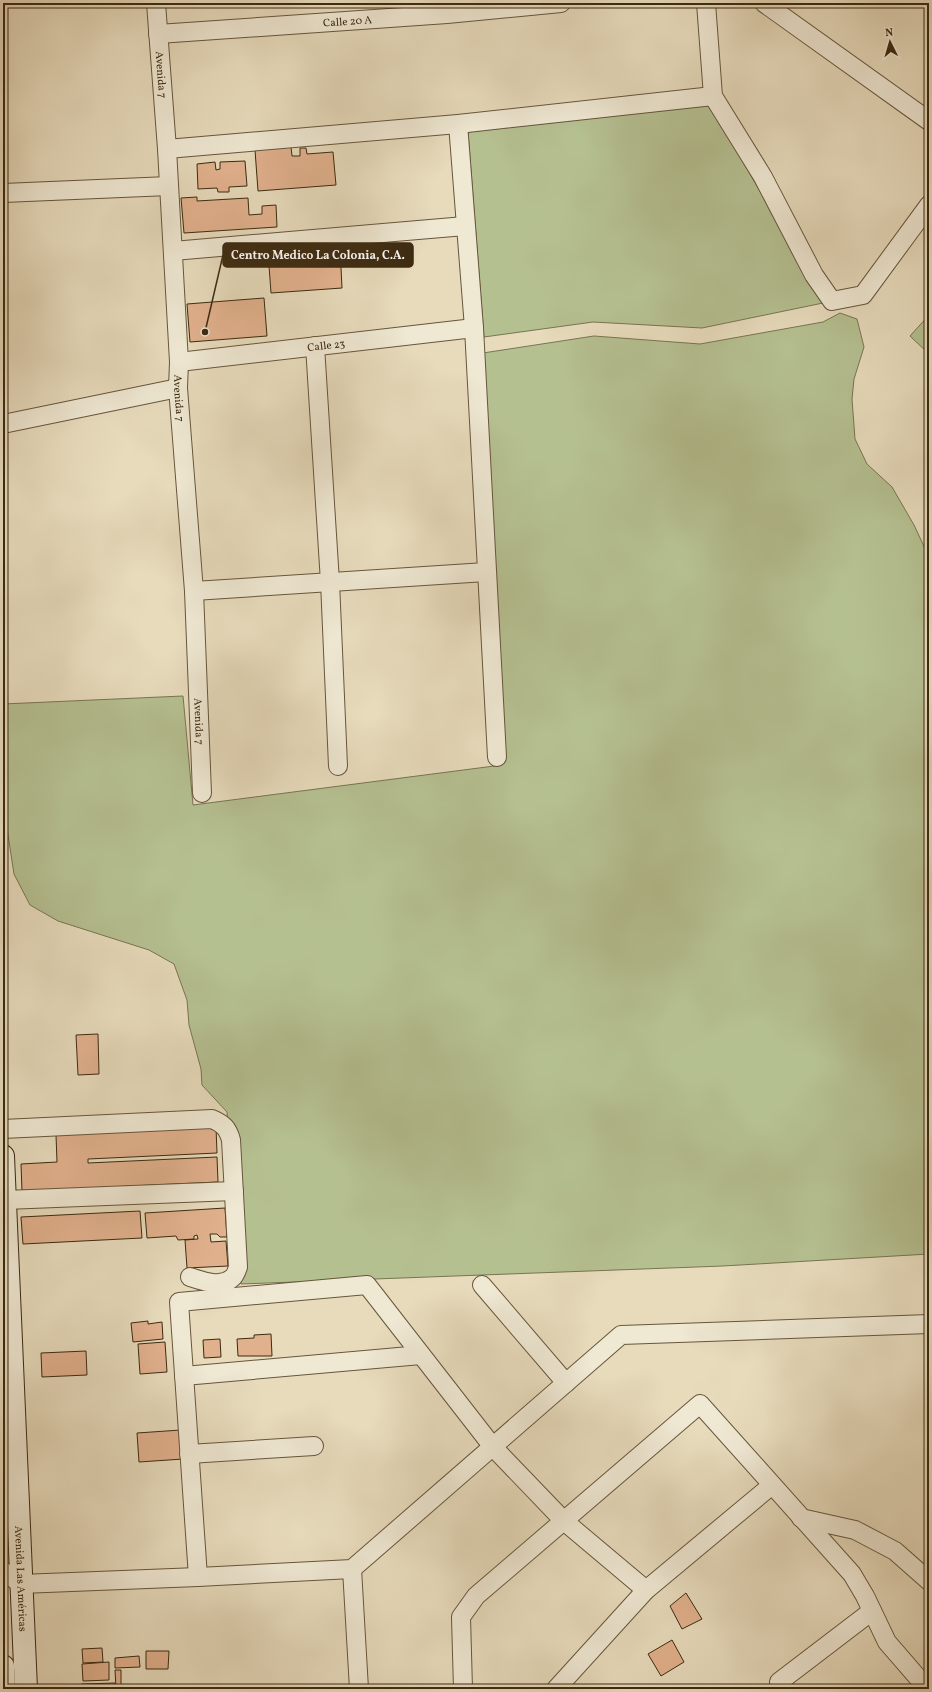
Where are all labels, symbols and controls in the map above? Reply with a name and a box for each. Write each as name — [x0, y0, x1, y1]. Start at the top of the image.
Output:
street label: Calle 20 A — [323, 13, 373, 32]
north arrow — [870, 22, 910, 62]
text: N — [885, 26, 894, 41]
street label: Avenida 7 — [151, 51, 169, 99]
callout: Centro Medico La Colonia, C.A. — [223, 243, 413, 267]
text: Centro Medico La Colonia, C.A. — [231, 248, 405, 264]
street label: Calle 23 — [307, 337, 346, 356]
street label: Avenida 7 — [169, 374, 187, 422]
street label: Avenida 7 — [189, 698, 206, 745]
street label: Avenida Las Américas — [10, 1525, 30, 1632]

